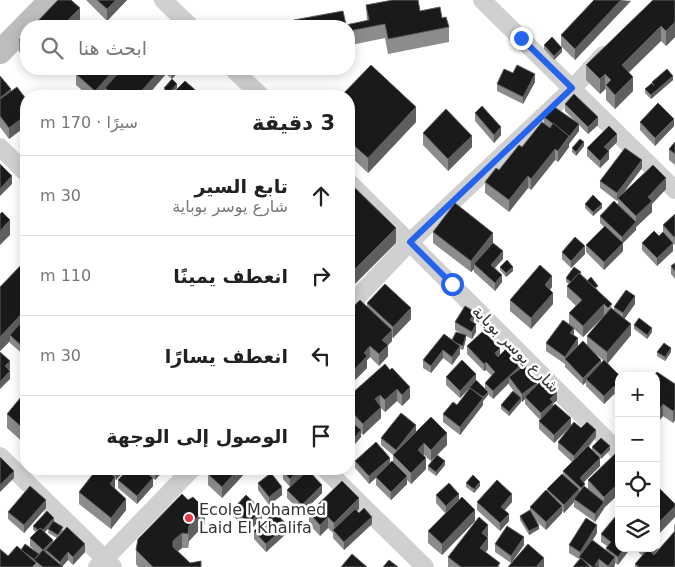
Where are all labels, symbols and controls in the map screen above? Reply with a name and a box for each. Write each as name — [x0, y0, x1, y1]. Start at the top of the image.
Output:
search box — [20, 20, 355, 75]
route end — [510, 27, 533, 50]
icon: search — [38, 34, 66, 62]
text: ابحث هنا — [78, 37, 147, 59]
text: 3 دقيقة — [252, 111, 335, 135]
text: سيرًا · 170 m — [40, 113, 138, 132]
text: تابع السير — [194, 175, 288, 197]
icon: ahead — [307, 182, 335, 210]
text: 30 m — [40, 186, 81, 205]
text: شارع يوسر بوباية — [172, 197, 288, 216]
icon: right — [307, 262, 335, 290]
text: انعطف يمينًا — [173, 265, 288, 287]
text: 110 m — [40, 266, 91, 285]
route start — [441, 273, 464, 296]
street label: شارع يوسر بوباية — [468, 301, 564, 397]
icon: left — [307, 342, 335, 370]
text: انعطف يسارًا — [165, 345, 288, 367]
text: 30 m — [40, 346, 81, 365]
map controls — [615, 372, 660, 552]
button: + — [615, 372, 660, 417]
button: − — [615, 417, 660, 462]
icon: arrive — [307, 422, 335, 450]
text: الوصول إلى الوجهة — [106, 425, 288, 447]
button: locate — [615, 462, 660, 507]
place label: Ecole Mohamed Laid El Khalifa — [199, 500, 326, 537]
button: layers — [615, 507, 660, 552]
marker: Ecole Mohamed Laid El Khalifa — [183, 512, 195, 524]

